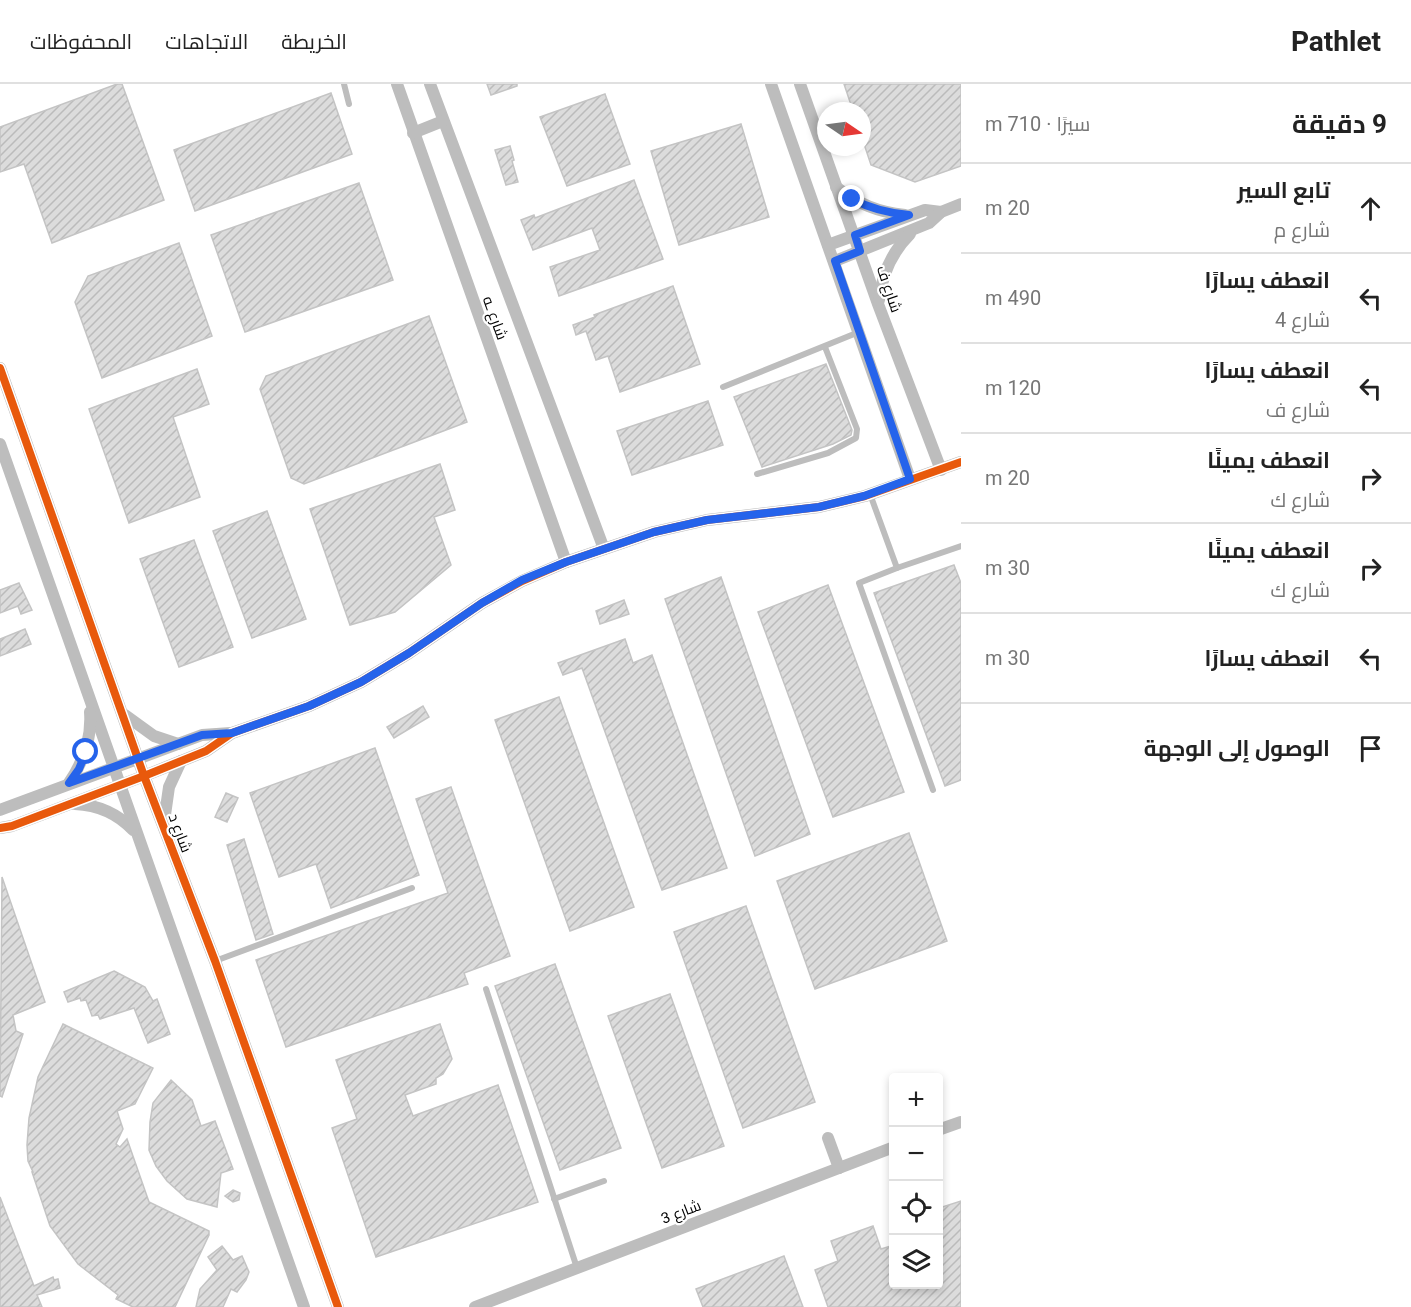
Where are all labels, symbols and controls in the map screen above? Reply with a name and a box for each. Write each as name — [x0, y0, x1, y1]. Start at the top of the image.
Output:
text: Pathlet — [1291, 25, 1381, 58]
text: المحفوظات — [30, 30, 132, 54]
text: الاتجاهات — [165, 30, 248, 54]
text: الخريطة — [281, 30, 347, 54]
north arrow — [817, 102, 871, 156]
text: 9 دقيقة — [1292, 109, 1387, 139]
text: سيرًا · 710 m — [985, 112, 1090, 136]
text: تابع السير — [1237, 178, 1330, 203]
route end — [838, 185, 864, 211]
icon: ahead — [1354, 192, 1387, 225]
text: 20 m — [985, 196, 1030, 220]
text: شارع م — [1274, 218, 1330, 242]
street label: شارع ف — [871, 263, 905, 315]
text: انعطف يسارًا — [1205, 268, 1330, 293]
icon: left — [1354, 282, 1387, 315]
text: 490 m — [985, 286, 1041, 310]
street label: شارع ـه — [477, 294, 511, 343]
text: شارع 4 — [1275, 308, 1330, 332]
text: انعطف يسارًا — [1205, 358, 1330, 383]
icon: left — [1354, 372, 1387, 405]
text: 120 m — [985, 376, 1041, 400]
text: شارع ف — [1266, 398, 1330, 422]
text: انعطف يمينًا — [1207, 448, 1330, 473]
icon: right — [1354, 462, 1387, 495]
text: 20 m — [985, 466, 1030, 490]
text: شارع ك — [1271, 488, 1330, 512]
text: انعطف يمينًا — [1207, 538, 1330, 563]
icon: right — [1354, 552, 1387, 585]
text: 30 m — [985, 556, 1030, 580]
text: شارع ك — [1271, 578, 1330, 602]
icon: left — [1354, 642, 1387, 675]
text: 30 m — [985, 646, 1030, 670]
text: انعطف يسارًا — [1205, 646, 1330, 671]
icon: arrive — [1354, 732, 1387, 765]
text: الوصول إلى الوجهة — [1144, 736, 1330, 761]
route start — [72, 738, 98, 764]
street label: شارع د — [163, 811, 196, 856]
map controls — [889, 1073, 943, 1289]
button: + — [889, 1073, 943, 1127]
button: − — [889, 1127, 943, 1181]
button: locate — [889, 1181, 943, 1235]
street label: شارع 3 — [659, 1196, 704, 1230]
button: layers — [889, 1235, 943, 1289]

